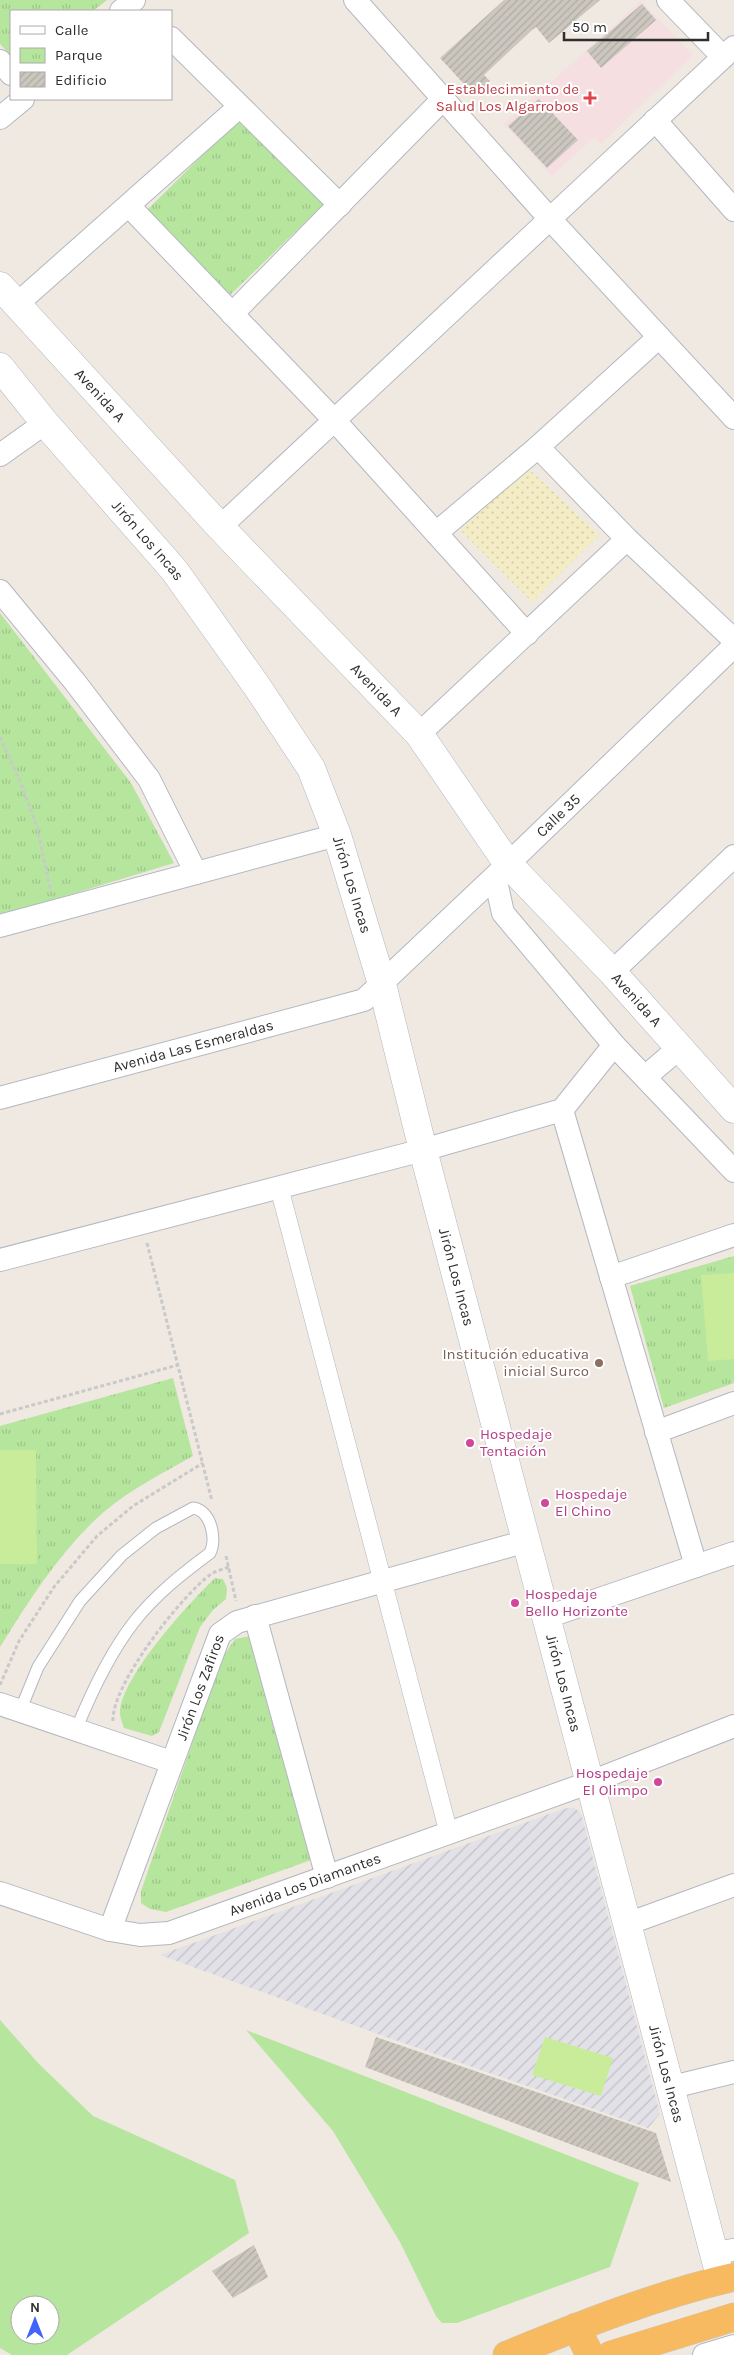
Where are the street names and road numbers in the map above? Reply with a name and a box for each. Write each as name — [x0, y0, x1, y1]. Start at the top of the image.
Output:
street label: Avenida A — [71, 365, 129, 426]
street label: Jirón Los Incas — [108, 497, 188, 584]
street label: Avenida A — [347, 660, 406, 720]
street label: Calle 35 — [533, 790, 584, 841]
street label: Jirón Los Incas — [329, 834, 375, 935]
street label: Avenida A — [608, 969, 666, 1031]
street label: Avenida Las Esmeraldas — [111, 1016, 275, 1076]
street label: Jirón Los Incas — [435, 1226, 478, 1328]
street label: Jirón Los Zafiros — [172, 1632, 228, 1743]
street label: Jirón Los Incas — [542, 1632, 585, 1734]
street label: Avenida Los Diamantes — [227, 1849, 383, 1920]
street label: Jirón Los Incas — [645, 2023, 688, 2125]

